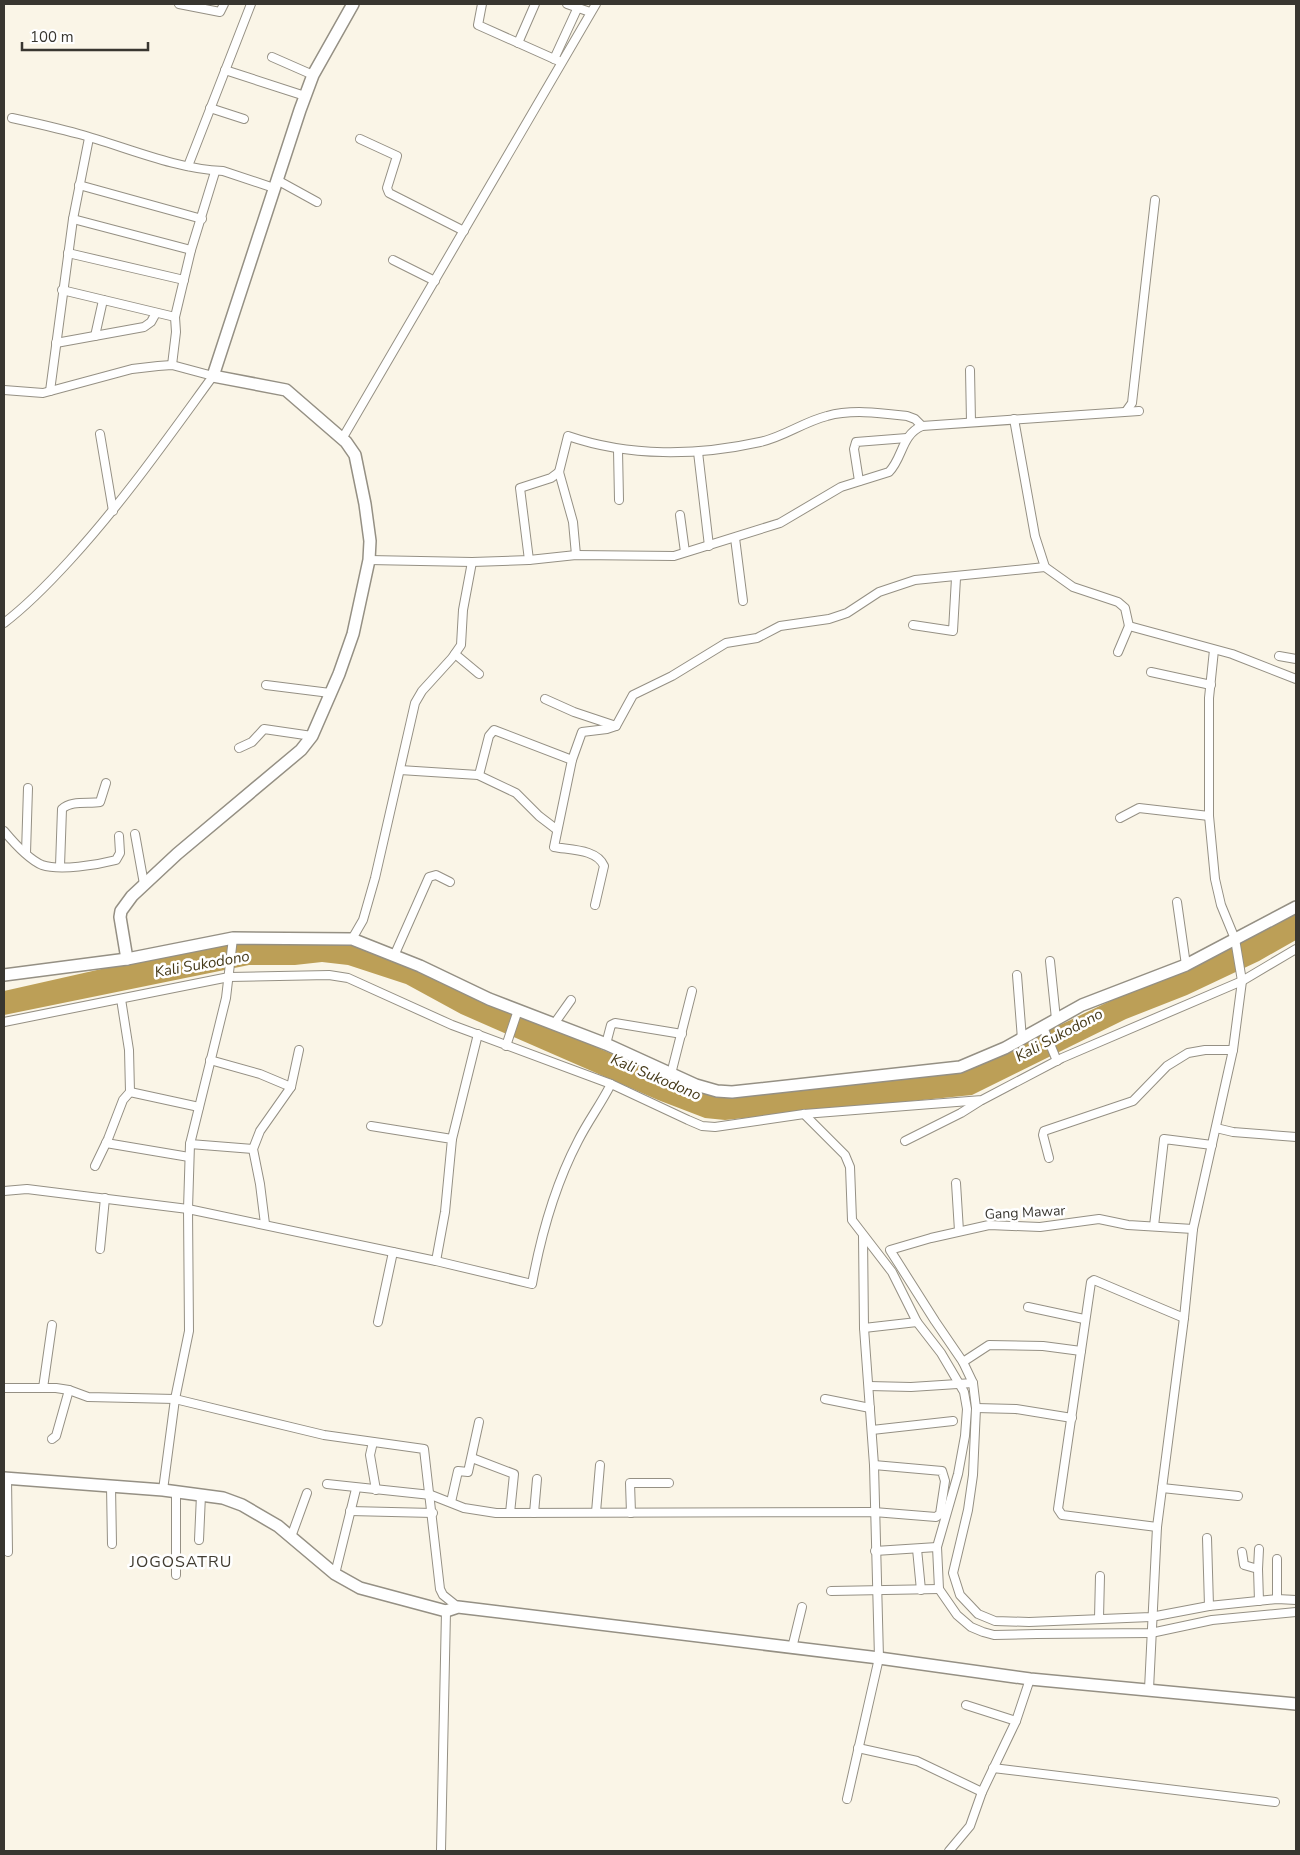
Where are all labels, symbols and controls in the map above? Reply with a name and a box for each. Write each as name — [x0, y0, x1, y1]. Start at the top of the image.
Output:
scale bar — [22, 20, 149, 52]
text: 100 m — [30, 27, 74, 47]
water label: Kali Sukodono — [153, 946, 251, 982]
water label: Kali Sukodono — [1012, 1004, 1106, 1066]
water label: Kali Sukodono — [608, 1049, 704, 1105]
street label: Gang Mawar — [984, 1201, 1066, 1224]
district label: JOGOSATRU — [129, 1551, 232, 1573]

